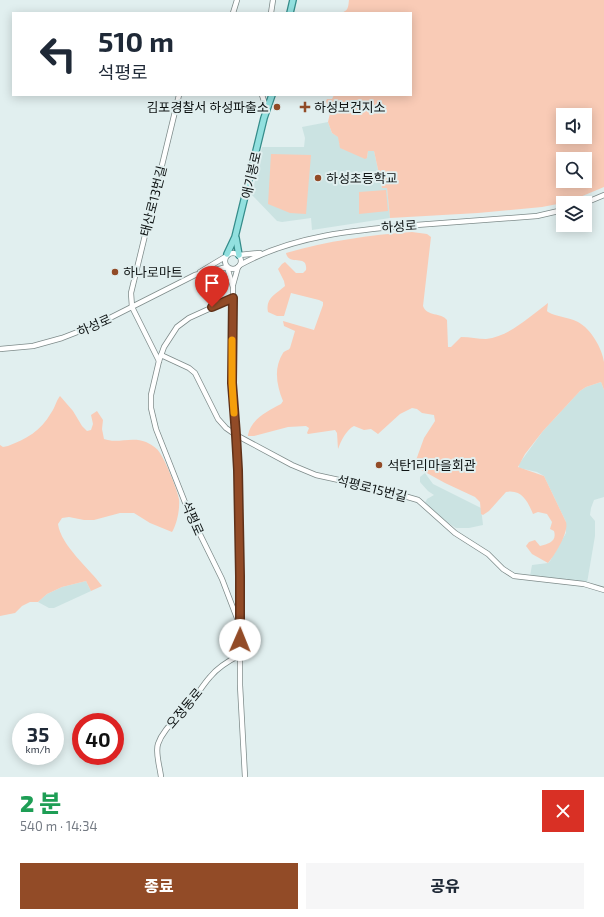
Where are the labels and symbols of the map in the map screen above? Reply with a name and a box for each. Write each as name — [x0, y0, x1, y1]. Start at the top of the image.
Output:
place label: 김포경찰서 하성파출소 — [147, 99, 269, 115]
place label: 하성보건지소 — [314, 99, 386, 115]
marker: 하성보건지소 — [299, 101, 311, 113]
marker: 김포경찰서 하성파출소 — [272, 102, 282, 112]
street label: 애기봉로 — [238, 150, 264, 200]
street label: 태산로13번길 — [137, 164, 169, 238]
place label: 하성초등학교 — [326, 170, 398, 186]
marker: 하성초등학교 — [313, 173, 323, 183]
street label: 하성로 — [381, 217, 417, 235]
place label: 하나로마트 — [123, 264, 183, 280]
pin — [195, 266, 229, 307]
marker: 하나로마트 — [110, 267, 120, 277]
street label: 하성로 — [74, 310, 114, 340]
place label: 석탄1리마을회관 — [387, 457, 476, 473]
marker: 석탄1리마을회관 — [374, 460, 384, 470]
street label: 석평로15번길 — [335, 472, 409, 504]
street label: 석평로 — [178, 498, 208, 538]
position arrow — [219, 619, 261, 661]
street label: 오정동로 — [162, 685, 206, 731]
speed limit sign: 40 — [72, 713, 124, 765]

